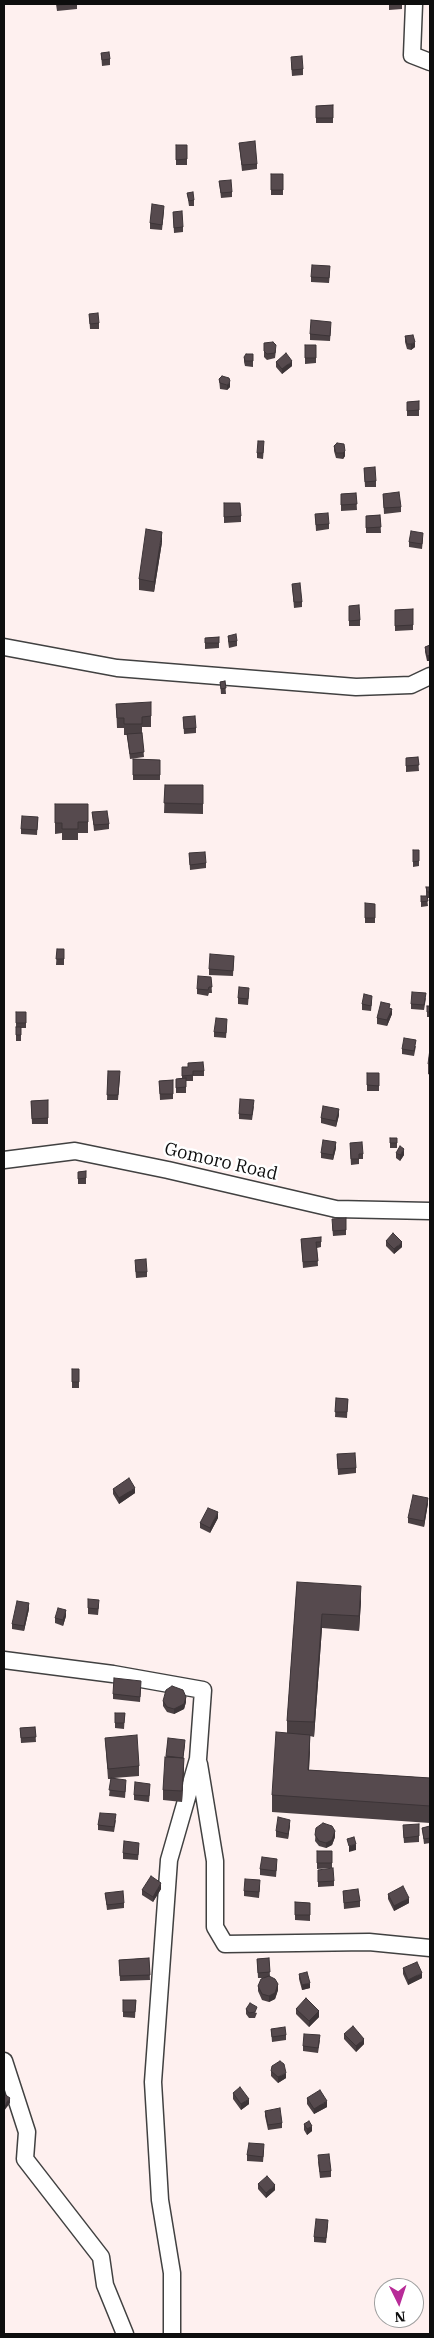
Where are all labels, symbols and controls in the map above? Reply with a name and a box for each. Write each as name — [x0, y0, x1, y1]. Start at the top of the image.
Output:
street label: Gomoro Road — [162, 1138, 280, 1186]
north arrow — [374, 2278, 424, 2328]
text: N — [394, 2308, 406, 2326]

